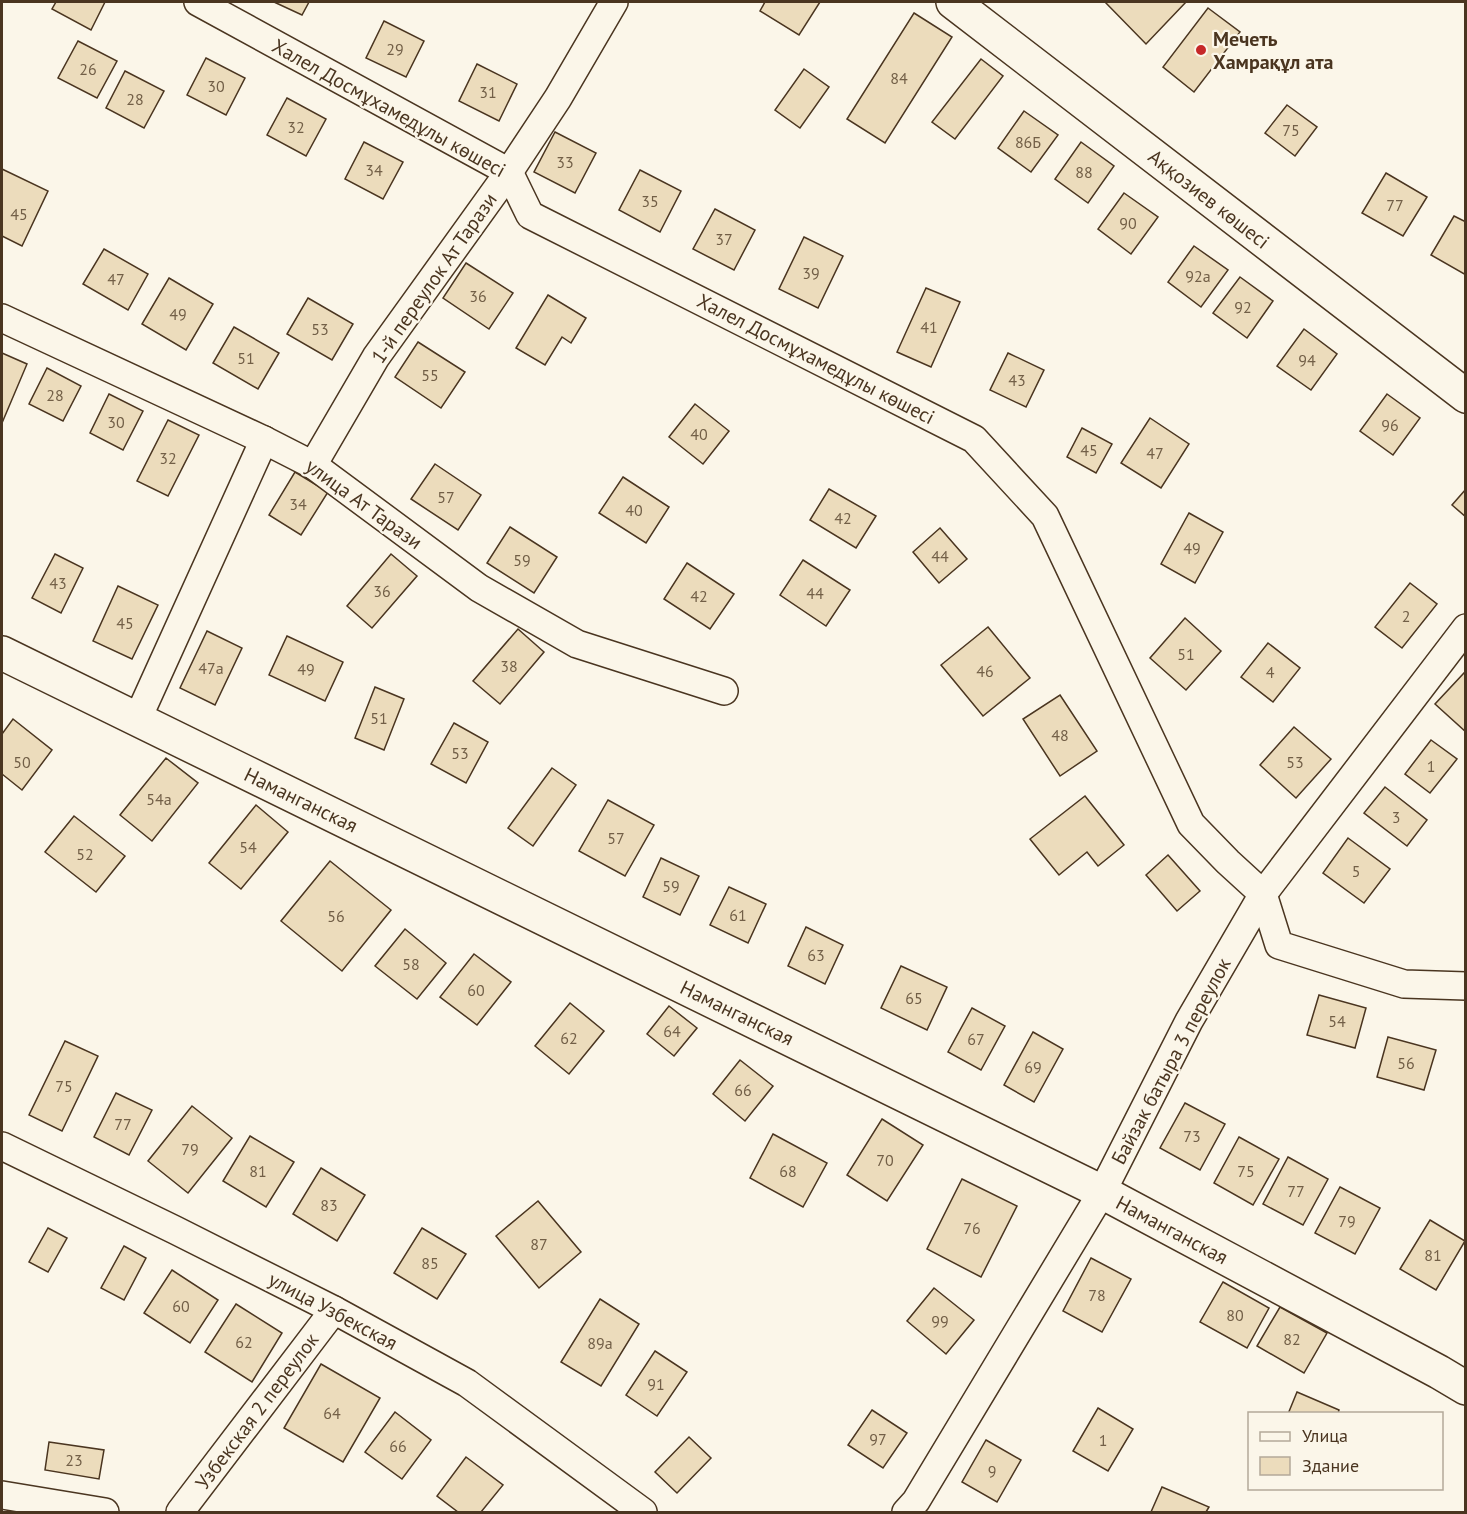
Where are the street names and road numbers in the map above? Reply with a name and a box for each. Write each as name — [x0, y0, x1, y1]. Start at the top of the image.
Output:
street label: Халел Досмұхамедұлы көшесі — [268, 33, 510, 183]
street label: Аққозиев көшесі — [1143, 144, 1275, 254]
street label: 1-й переулок Ат Тарази — [365, 188, 503, 368]
street label: Халел Досмұхамедұлы көшесі — [693, 288, 939, 430]
street label: улица Ат Тарази — [300, 453, 428, 555]
street label: Наманганская — [240, 761, 362, 839]
street label: Байзак батыра 3 переулок — [1105, 953, 1237, 1169]
street label: Наманганская — [676, 974, 798, 1052]
street label: Наманганская — [1112, 1190, 1232, 1270]
street label: улица Узбекская — [264, 1266, 402, 1356]
street label: Узбекская 2 переулок — [190, 1327, 325, 1495]

